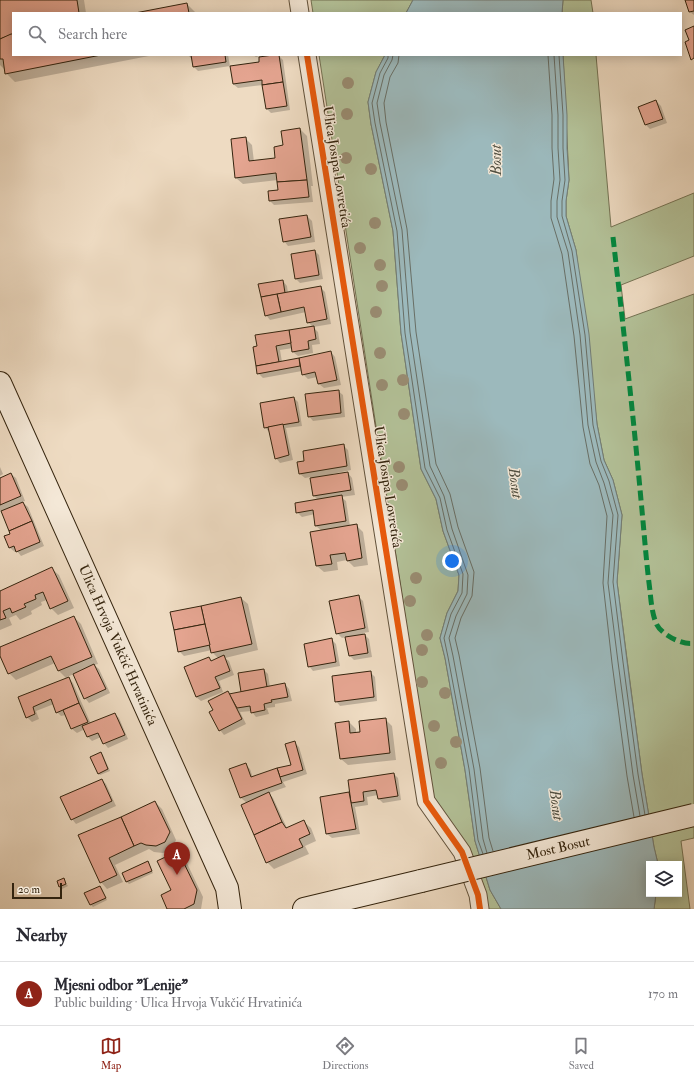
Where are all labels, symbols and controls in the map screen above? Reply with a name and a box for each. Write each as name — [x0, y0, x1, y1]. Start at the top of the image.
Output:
search box — [12, 12, 682, 56]
icon: search — [26, 23, 48, 45]
text: Search here — [58, 25, 127, 44]
street label: Ulica Josipa Lovretića — [318, 105, 355, 230]
water label: Bosut — [487, 144, 506, 176]
street label: Ulica Josipa Lovretića — [369, 425, 406, 550]
water label: Bosut — [504, 466, 526, 500]
your location — [442, 551, 462, 571]
street label: Ulica Hrvoja Vukčić Hrvatinića — [75, 562, 161, 728]
water label: Bosut — [545, 788, 567, 822]
street label: Most Bosut — [525, 832, 592, 864]
pin: A — [164, 842, 190, 875]
map controls — [646, 861, 682, 897]
button: layers — [646, 861, 682, 897]
scale bar — [12, 881, 62, 900]
text: 20 m — [18, 883, 40, 896]
text: Nearby — [16, 925, 67, 946]
text: Mjesni odbor "Lenije" — [54, 976, 188, 995]
text: A — [25, 986, 33, 1002]
text: 170 m — [648, 986, 678, 1002]
text: Public building · Ulica Hrvoja Vukčić Hrvatinića — [54, 995, 302, 1011]
tab: Map — [100, 1035, 122, 1072]
tab: Directions — [322, 1035, 369, 1072]
tab: Saved — [569, 1035, 594, 1072]

